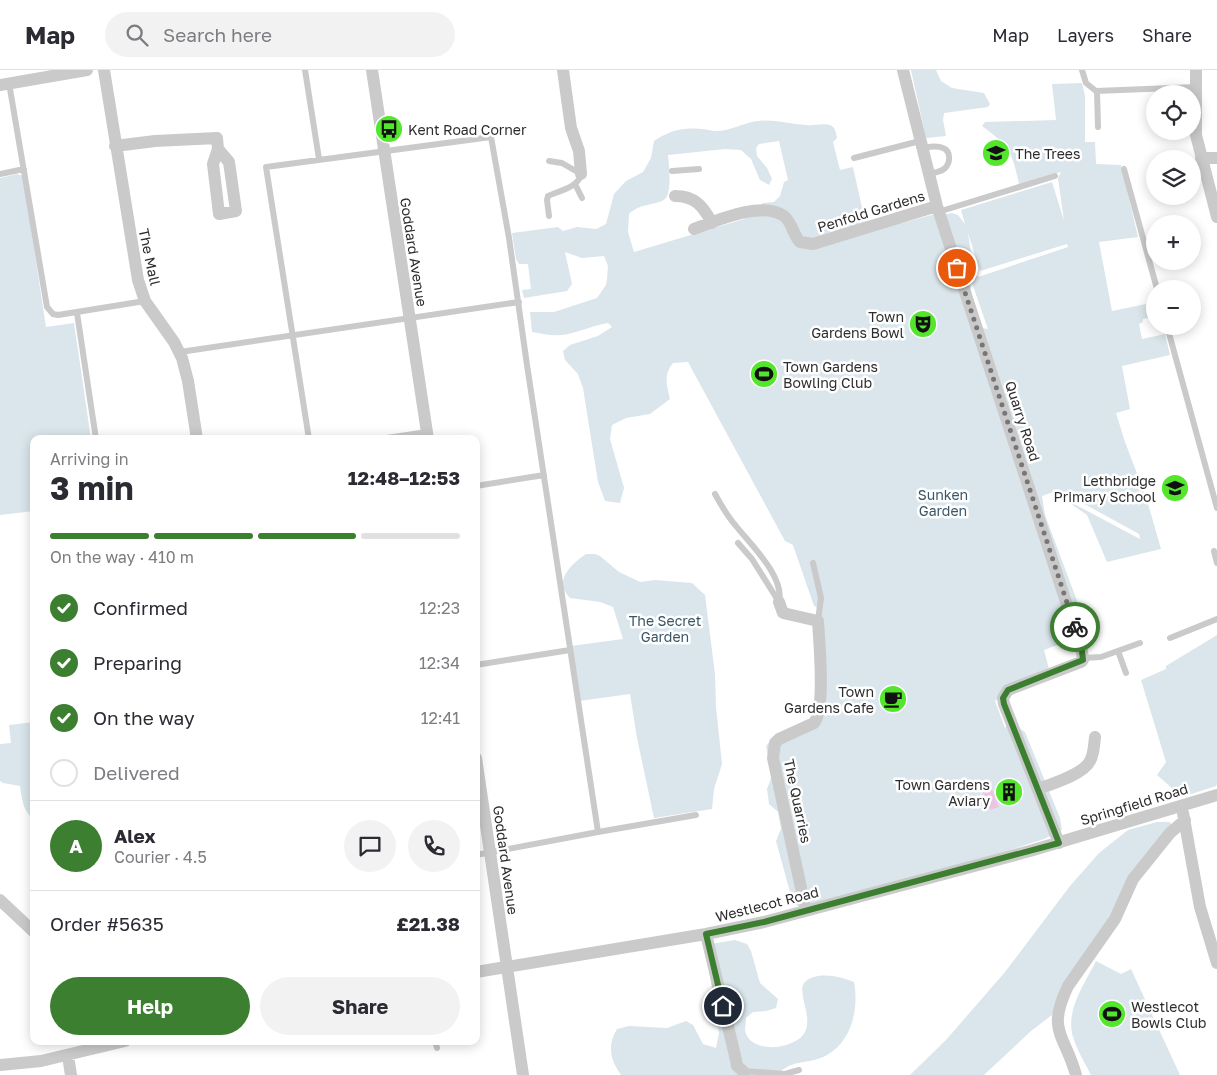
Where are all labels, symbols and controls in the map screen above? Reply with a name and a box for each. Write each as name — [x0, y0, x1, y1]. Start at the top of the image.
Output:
search box — [105, 12, 455, 57]
text: Map — [25, 20, 75, 49]
icon: search — [123, 21, 151, 49]
text: Search here — [163, 23, 272, 46]
text: Map — [992, 24, 1029, 46]
text: Layers — [1057, 24, 1114, 46]
text: Share — [1142, 24, 1192, 46]
map controls — [1146, 85, 1201, 335]
button: locate — [1146, 85, 1201, 140]
bus stop icon: Kent Road Corner — [374, 114, 404, 144]
place label: Kent Road Corner — [408, 121, 527, 138]
school or university icon: The Trees — [981, 138, 1011, 168]
place label: The Trees — [1015, 145, 1080, 162]
button: layers — [1146, 150, 1201, 205]
street label: Penfold Gardens — [815, 187, 927, 235]
street label: Goddard Avenue — [397, 196, 431, 308]
button: + — [1146, 215, 1201, 270]
street label: The Mall — [136, 227, 164, 287]
pin — [936, 247, 978, 289]
icon: bag — [943, 254, 971, 282]
button: − — [1146, 280, 1201, 335]
place label: Town Gardens Bowl — [811, 308, 904, 341]
theatre icon: Town Gardens Bowl — [908, 309, 938, 339]
place label: Town Gardens Bowling Club — [783, 358, 878, 391]
sports icon: Town Gardens Bowling Club — [749, 359, 779, 389]
street label: Quarry Road — [1002, 379, 1044, 463]
text: Arriving in — [50, 449, 129, 469]
text: 12:48–12:53 — [348, 466, 460, 489]
text: 3 min — [50, 469, 134, 507]
place label: Lethbridge Primary School — [1054, 472, 1156, 505]
school or university icon: Lethbridge Primary School — [1160, 473, 1190, 503]
park label: Sunken Garden — [918, 486, 968, 519]
text: On the way · 410 m — [50, 547, 194, 567]
icon: check — [50, 594, 78, 622]
text: Confirmed — [93, 596, 188, 619]
text: 12:23 — [420, 598, 460, 618]
courier — [1050, 602, 1100, 652]
park label: The Secret Garden — [629, 612, 701, 645]
icon: bike — [1061, 613, 1089, 641]
icon: check — [50, 649, 78, 677]
text: Preparing — [93, 651, 182, 674]
text: 12:34 — [419, 653, 460, 673]
place label: Town Gardens Cafe — [784, 683, 874, 716]
cafe icon: Town Gardens Cafe — [878, 684, 908, 714]
icon: check — [50, 704, 78, 732]
text: On the way — [93, 706, 195, 729]
text: 12:41 — [421, 708, 460, 728]
street label: The Quarries — [781, 757, 815, 845]
text: Delivered — [93, 761, 180, 784]
place label: Town Gardens Aviary — [895, 776, 990, 809]
building icon: Town Gardens Aviary — [994, 777, 1024, 807]
street label: Springfield Road — [1078, 780, 1190, 828]
street label: Goddard Avenue — [490, 804, 522, 916]
button: chat — [344, 820, 396, 872]
button: phone — [408, 820, 460, 872]
text: Alex — [114, 824, 155, 847]
text: A — [69, 834, 83, 857]
text: Courier · 4.5 — [114, 847, 207, 867]
street label: Westlecot Road — [714, 883, 820, 925]
text: Order #5635 — [50, 912, 164, 935]
text: £21.38 — [396, 912, 460, 935]
button: Help — [50, 977, 250, 1035]
button: Share — [260, 977, 460, 1035]
pin — [702, 985, 744, 1027]
icon: home — [709, 992, 737, 1020]
place label: Westlecot Bowls Club — [1131, 998, 1206, 1031]
sports icon: Westlecot Bowls Club — [1097, 999, 1127, 1029]

